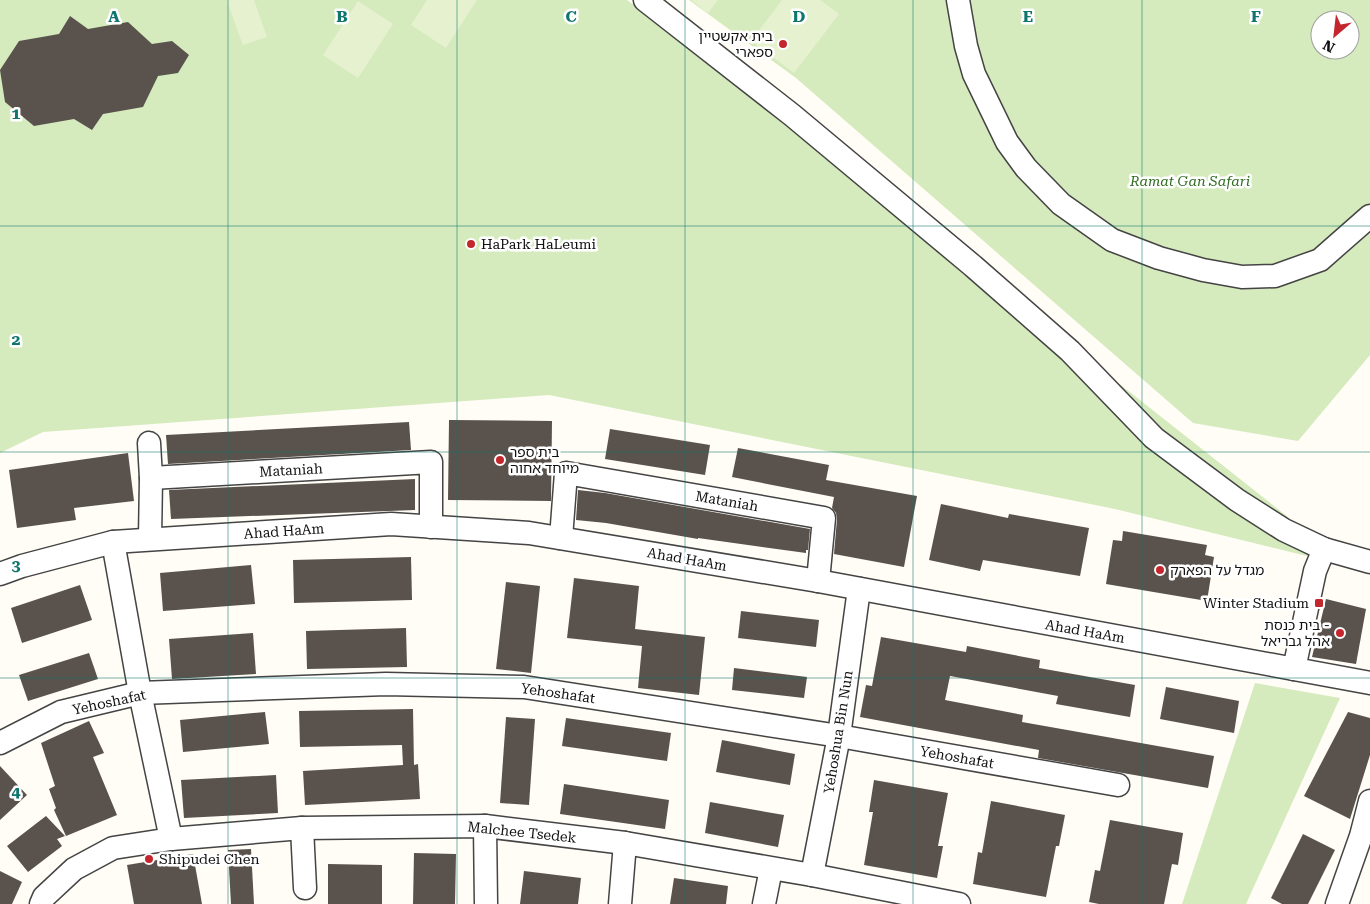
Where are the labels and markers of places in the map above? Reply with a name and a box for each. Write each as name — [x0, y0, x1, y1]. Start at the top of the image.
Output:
place label: בית אקשטיין ספארי — [699, 28, 773, 60]
marker: בית אקשטיין ספארי — [777, 38, 789, 50]
place label: HaPark HaLeumi — [481, 236, 597, 252]
marker: HaPark HaLeumi — [465, 238, 477, 250]
place label: בית ספר מיוחד אחוה — [510, 444, 579, 476]
marker: בית ספר מיוחד אחוה — [494, 454, 506, 466]
place label: מגדל על הפארק — [1170, 562, 1264, 578]
marker: מגדל על הפארק — [1154, 564, 1166, 576]
place label: Winter Stadium — [1203, 595, 1309, 611]
marker: Winter Stadium — [1313, 597, 1325, 609]
place label: בית כנסת - אהל גבריאל — [1261, 617, 1330, 649]
marker: בית כנסת - אהל גבריאל — [1334, 627, 1346, 639]
place label: Shipudei Chen — [159, 851, 260, 867]
marker: Shipudei Chen — [143, 853, 155, 865]

